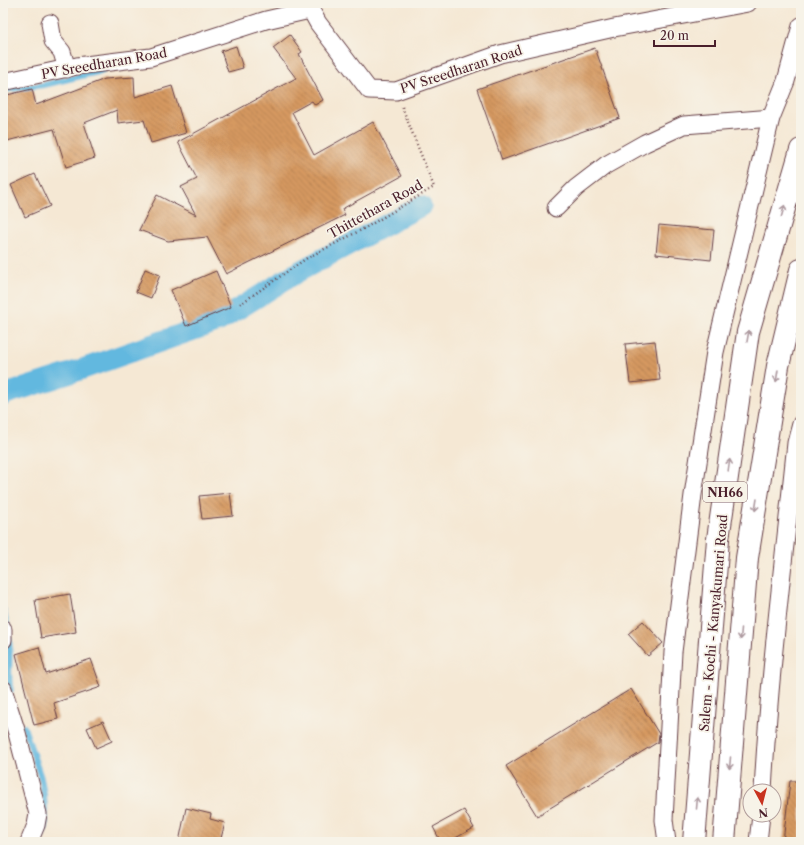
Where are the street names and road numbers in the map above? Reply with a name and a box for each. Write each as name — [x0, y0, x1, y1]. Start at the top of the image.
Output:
street label: PV Sreedharan Road — [398, 42, 524, 96]
street label: PV Sreedharan Road — [40, 44, 168, 82]
street label: Thittethara Road — [325, 176, 425, 242]
road number: NH66 — [703, 482, 747, 502]
street label: Salem - Kochi - Kanyakumari Road — [696, 514, 730, 732]

